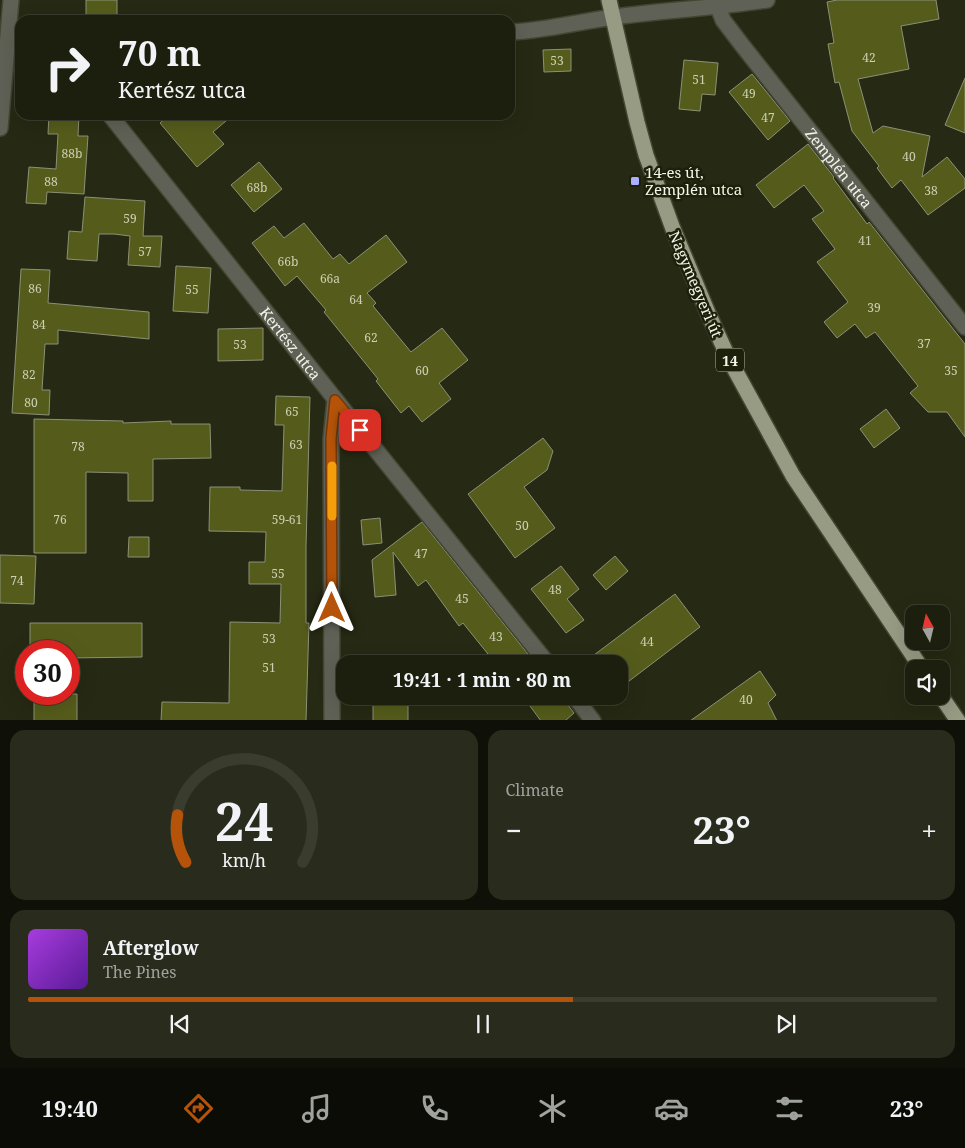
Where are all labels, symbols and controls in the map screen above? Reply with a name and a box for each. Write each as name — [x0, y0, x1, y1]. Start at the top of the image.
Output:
text: 70 m — [118, 29, 201, 76]
icon: right — [35, 35, 100, 100]
house number: 42 — [862, 49, 876, 66]
house number: 53 — [550, 52, 564, 69]
house number: 51 — [692, 71, 706, 88]
text: Kertész utca — [118, 74, 246, 104]
house number: 49 — [742, 85, 756, 102]
house number: 47 — [761, 109, 775, 126]
street label: Zemplén utca — [801, 124, 877, 212]
house number: 88b — [62, 145, 82, 162]
house number: 40 — [902, 148, 916, 165]
place label: 14-es út, Zemplén utca — [645, 162, 742, 199]
house number: 88 — [44, 173, 58, 190]
marker: 14-es út, Zemplén utca — [629, 175, 641, 187]
house number: 68b — [247, 179, 267, 196]
house number: 38 — [924, 182, 938, 199]
house number: 59 — [123, 210, 137, 227]
street label: Nagymegyeri út — [665, 228, 727, 340]
house number: 41 — [858, 232, 872, 249]
house number: 57 — [138, 243, 152, 260]
house number: 66b — [278, 253, 298, 270]
house number: 66a — [320, 270, 340, 287]
house number: 86 — [28, 280, 42, 297]
house number: 55 — [185, 281, 199, 298]
house number: 64 — [349, 291, 363, 308]
house number: 39 — [867, 299, 881, 316]
street label: Kertész utca — [256, 303, 326, 384]
house number: 84 — [32, 316, 46, 333]
house number: 62 — [364, 329, 378, 346]
house number: 37 — [917, 335, 931, 352]
house number: 53 — [233, 336, 247, 353]
road number: 14 — [716, 348, 744, 372]
house number: 60 — [415, 362, 429, 379]
house number: 35 — [944, 362, 958, 379]
house number: 82 — [22, 366, 36, 383]
house number: 80 — [24, 394, 38, 411]
house number: 65 — [285, 403, 299, 420]
pin — [339, 409, 381, 451]
icon: arrive — [346, 416, 374, 444]
house number: 63 — [289, 436, 303, 453]
house number: 78 — [71, 438, 85, 455]
house number: 76 — [53, 511, 67, 528]
house number: 59-61 — [272, 511, 302, 528]
house number: 50 — [515, 517, 529, 534]
house number: 47 — [414, 545, 428, 562]
house number: 55 — [271, 565, 285, 582]
house number: 74 — [10, 572, 24, 589]
position arrow — [305, 581, 357, 633]
house number: 48 — [548, 581, 562, 598]
house number: 45 — [455, 590, 469, 607]
north arrow — [905, 605, 950, 650]
map controls — [905, 605, 950, 705]
house number: 43 — [489, 628, 503, 645]
house number: 53 — [262, 630, 276, 647]
house number: 44 — [640, 633, 654, 650]
speed limit sign: 30 — [15, 640, 80, 705]
house number: 51 — [262, 659, 276, 676]
button: sound — [905, 660, 950, 705]
text: 19:41 · 1 min · 80 m — [393, 667, 571, 693]
house number: 40 — [739, 691, 753, 708]
text: Climate — [506, 779, 564, 801]
text: 24 — [214, 785, 273, 856]
text: 23° — [692, 803, 751, 855]
text: − — [506, 811, 522, 849]
text: + — [921, 811, 937, 849]
text: km/h — [222, 848, 266, 872]
text: Afterglow — [103, 935, 199, 961]
text: The Pines — [103, 961, 177, 983]
icon: previous — [166, 1010, 194, 1038]
icon: pause — [469, 1010, 497, 1038]
icon: next — [772, 1010, 800, 1038]
icon: directions — [181, 1091, 216, 1126]
icon: music — [299, 1091, 334, 1126]
icon: phone — [417, 1091, 452, 1126]
icon: climate — [535, 1091, 570, 1126]
icon: car — [654, 1091, 689, 1126]
icon: filters — [772, 1091, 807, 1126]
text: 19:40 — [42, 1093, 98, 1123]
text: 23° — [890, 1093, 923, 1123]

